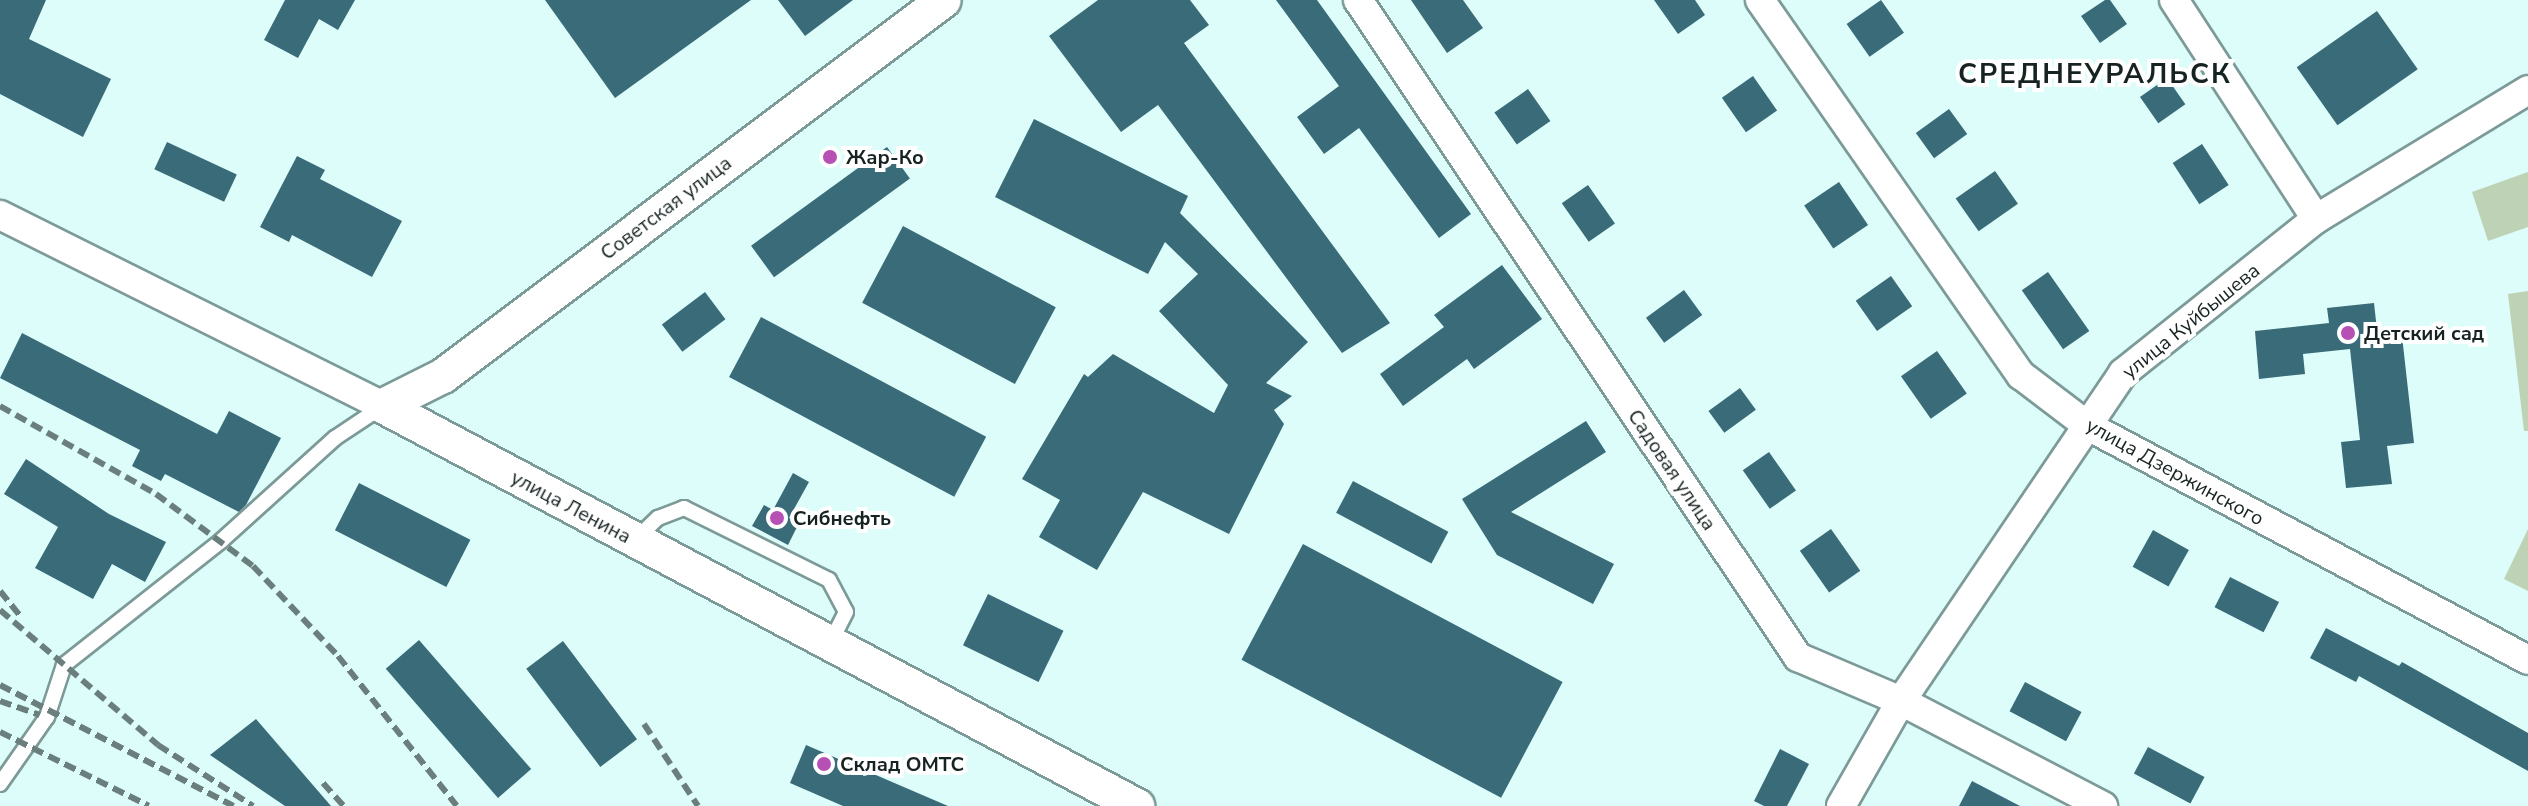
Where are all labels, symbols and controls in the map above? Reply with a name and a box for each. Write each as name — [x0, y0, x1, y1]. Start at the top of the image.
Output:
district label: СРЕДНЕУРАЛЬСК — [1958, 57, 2232, 91]
place label: Жар-Ко — [846, 145, 924, 169]
marker: Жар-Ко — [821, 148, 839, 166]
street label: Советская улица — [596, 151, 736, 265]
street label: улица Куйбышева — [2117, 258, 2265, 384]
place label: Детский сад — [2364, 321, 2484, 345]
marker: Детский сад — [2339, 324, 2357, 342]
street label: Садовая улица — [1623, 405, 1721, 535]
street label: улица Дзержинского — [2082, 413, 2268, 531]
street label: улица Ленина — [507, 465, 635, 549]
place label: Сибнефть — [793, 506, 891, 530]
marker: Сибнефть — [768, 509, 786, 527]
place label: Склад ОМТС — [840, 752, 964, 776]
marker: Склад ОМТС — [815, 755, 833, 773]

